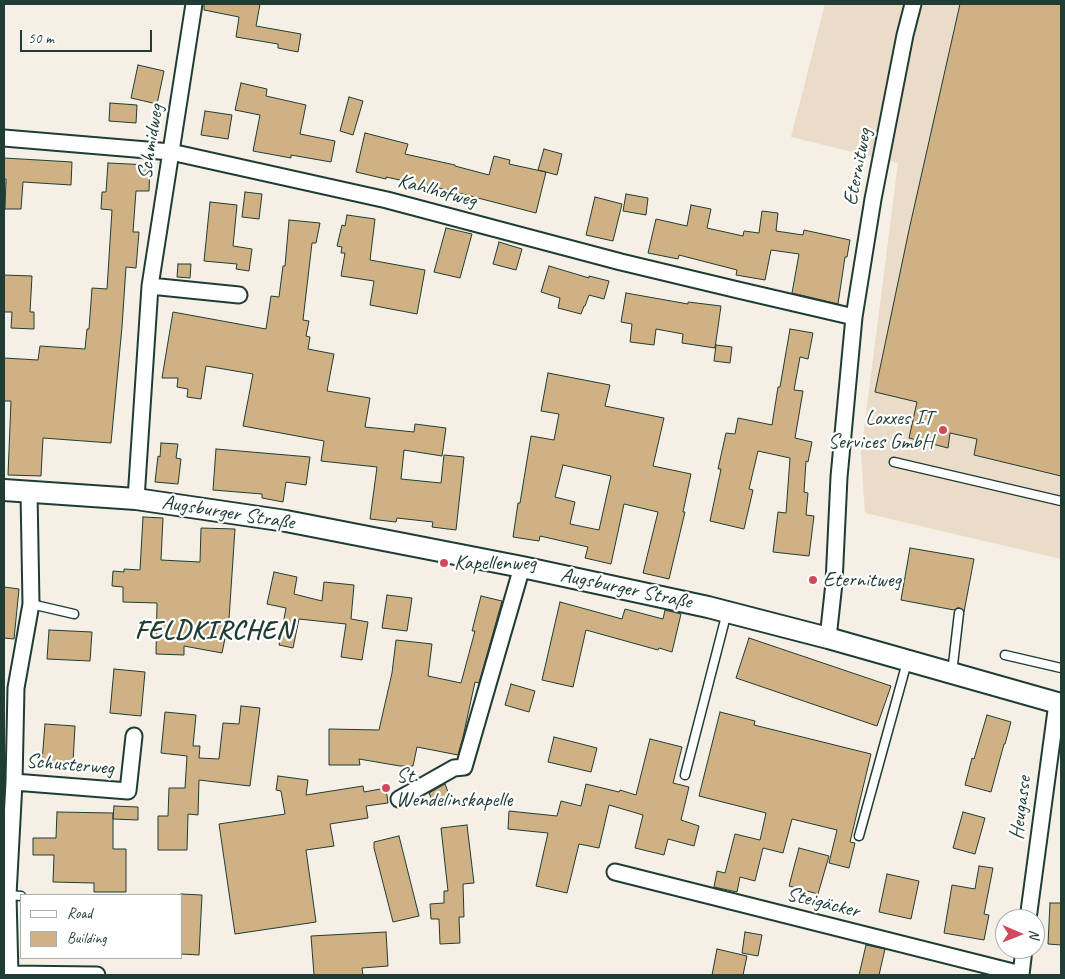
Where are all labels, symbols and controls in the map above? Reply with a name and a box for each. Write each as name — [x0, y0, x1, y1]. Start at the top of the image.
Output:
scale bar — [22, 20, 155, 52]
text: 50 m — [28, 29, 54, 48]
street label: Schmidweg — [133, 103, 169, 181]
street label: Eternitweg — [838, 126, 878, 208]
street label: Kahlhofweg — [395, 168, 479, 214]
place label: Loxxes IT Services GmbH — [828, 405, 933, 455]
marker: Loxxes IT Services GmbH — [937, 424, 949, 436]
street label: Augsburger Straße — [160, 490, 296, 536]
place label: Kapellenweg — [454, 550, 536, 576]
marker: Kapellenweg — [438, 557, 450, 569]
street label: Augsburger Straße — [558, 563, 694, 615]
place label: Eternitweg — [823, 567, 901, 593]
marker: Eternitweg — [807, 574, 819, 586]
district label: FELDKIRCHEN — [134, 615, 294, 647]
street label: Schusterweg — [25, 749, 115, 781]
place label: St. Wendelinskapelle — [396, 763, 512, 813]
street label: Heugasse — [1005, 775, 1037, 841]
marker: St. Wendelinskapelle — [380, 782, 392, 794]
street label: Steigäcker — [784, 882, 862, 924]
legend — [20, 894, 182, 959]
text: Road — [67, 904, 92, 923]
north arrow — [995, 909, 1045, 959]
text: Building — [67, 929, 106, 948]
text: N — [1026, 930, 1043, 939]

